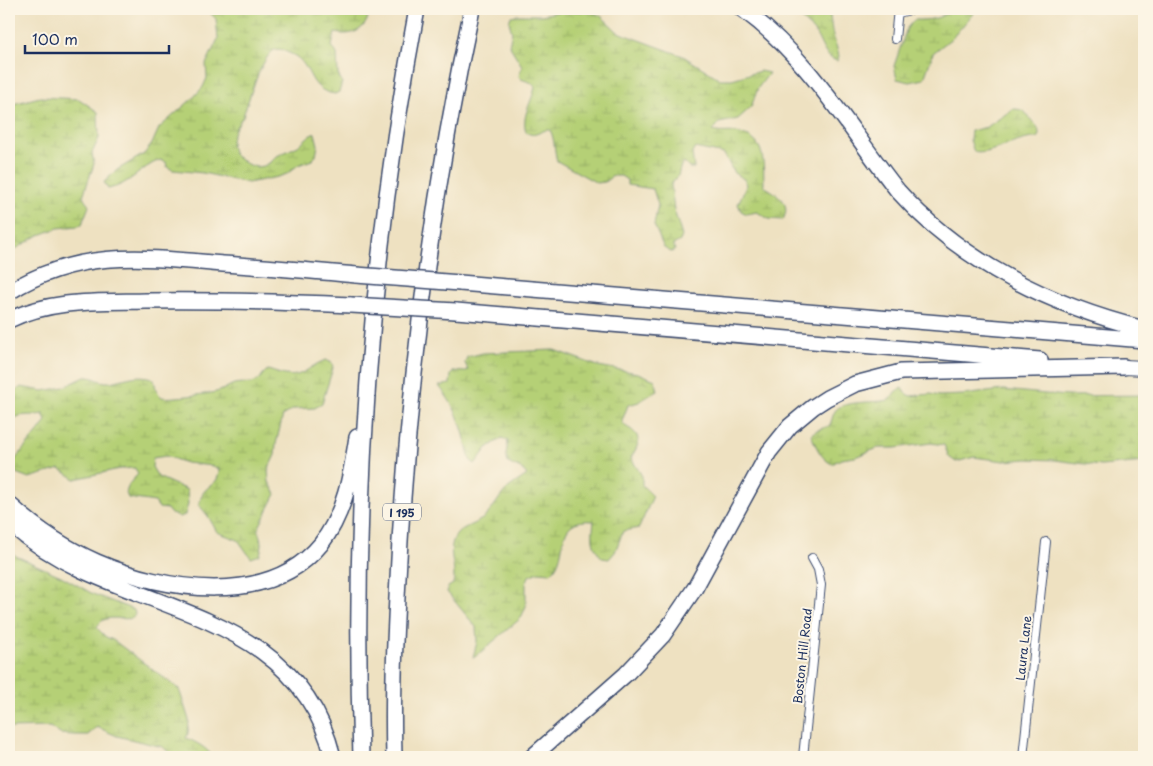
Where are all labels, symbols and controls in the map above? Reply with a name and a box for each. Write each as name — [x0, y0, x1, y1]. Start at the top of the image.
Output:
scale bar — [25, 22, 169, 54]
text: 100 m — [32, 27, 78, 50]
road number: I 195 — [383, 504, 421, 520]
street label: Boston Hill Road — [788, 607, 816, 705]
street label: Laura Lane — [1011, 614, 1035, 681]

